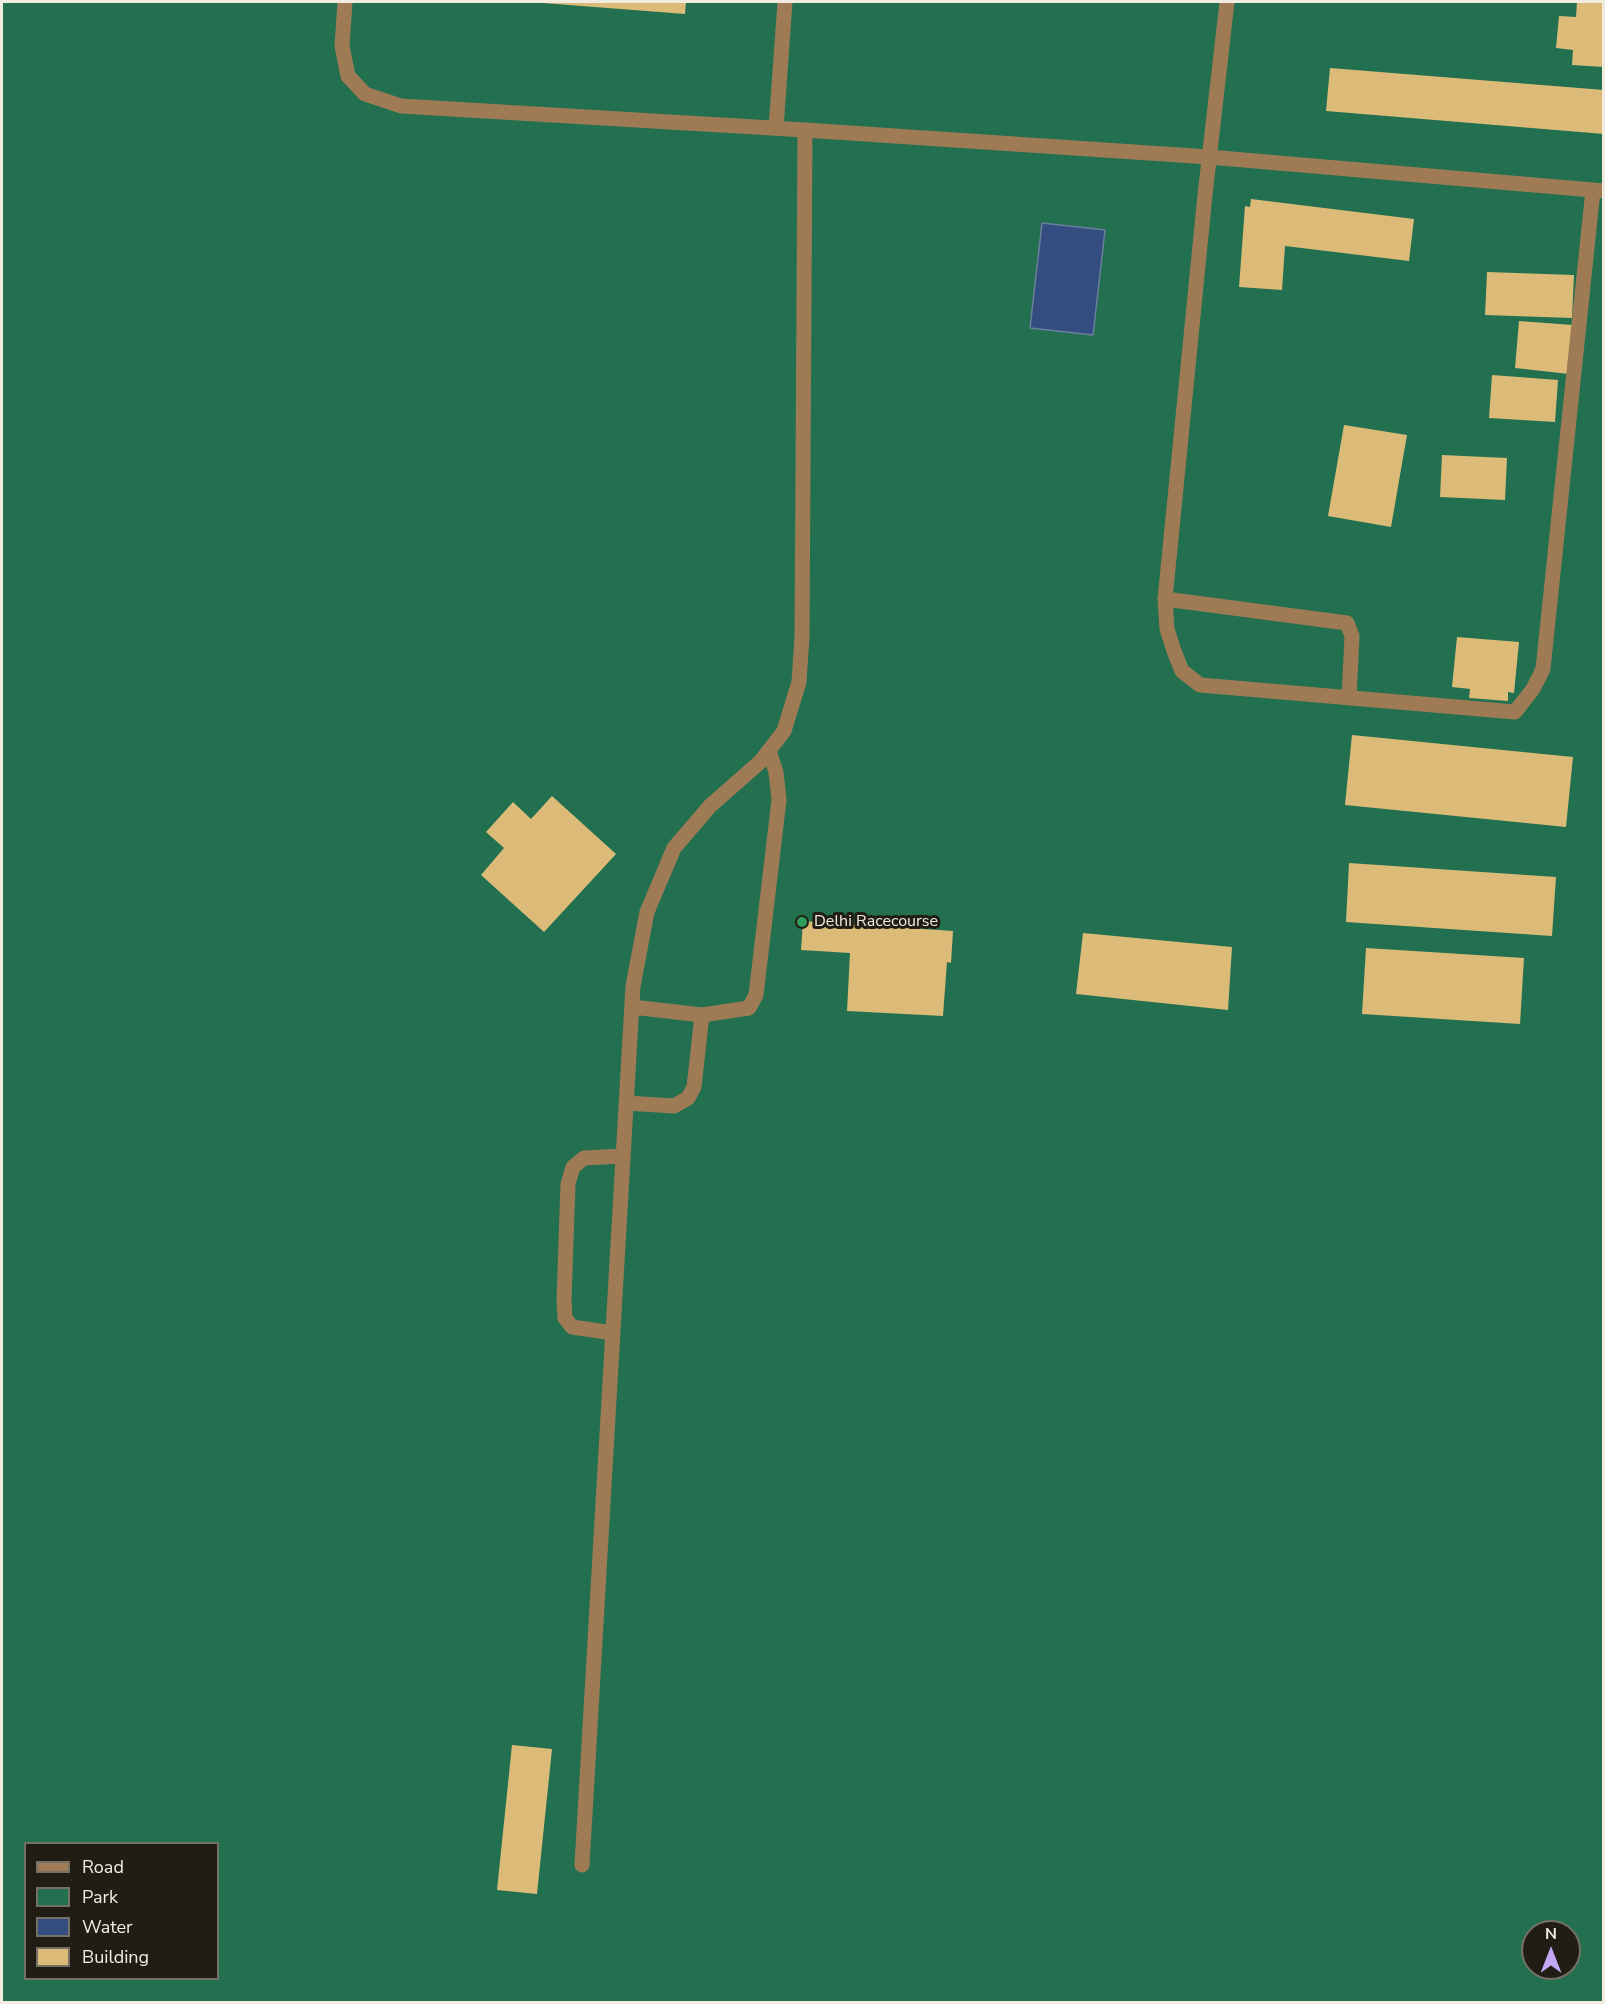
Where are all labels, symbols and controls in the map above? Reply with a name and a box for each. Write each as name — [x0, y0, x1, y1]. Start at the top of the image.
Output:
place label: Delhi Racecourse — [814, 912, 938, 932]
marker: Delhi Racecourse — [795, 915, 809, 929]
legend — [24, 1842, 219, 1980]
text: Road — [82, 1855, 124, 1879]
text: Park — [82, 1885, 118, 1909]
text: Water — [82, 1915, 133, 1939]
north arrow — [1521, 1920, 1581, 1980]
text: N — [1545, 1923, 1557, 1945]
text: Building — [82, 1945, 149, 1969]

